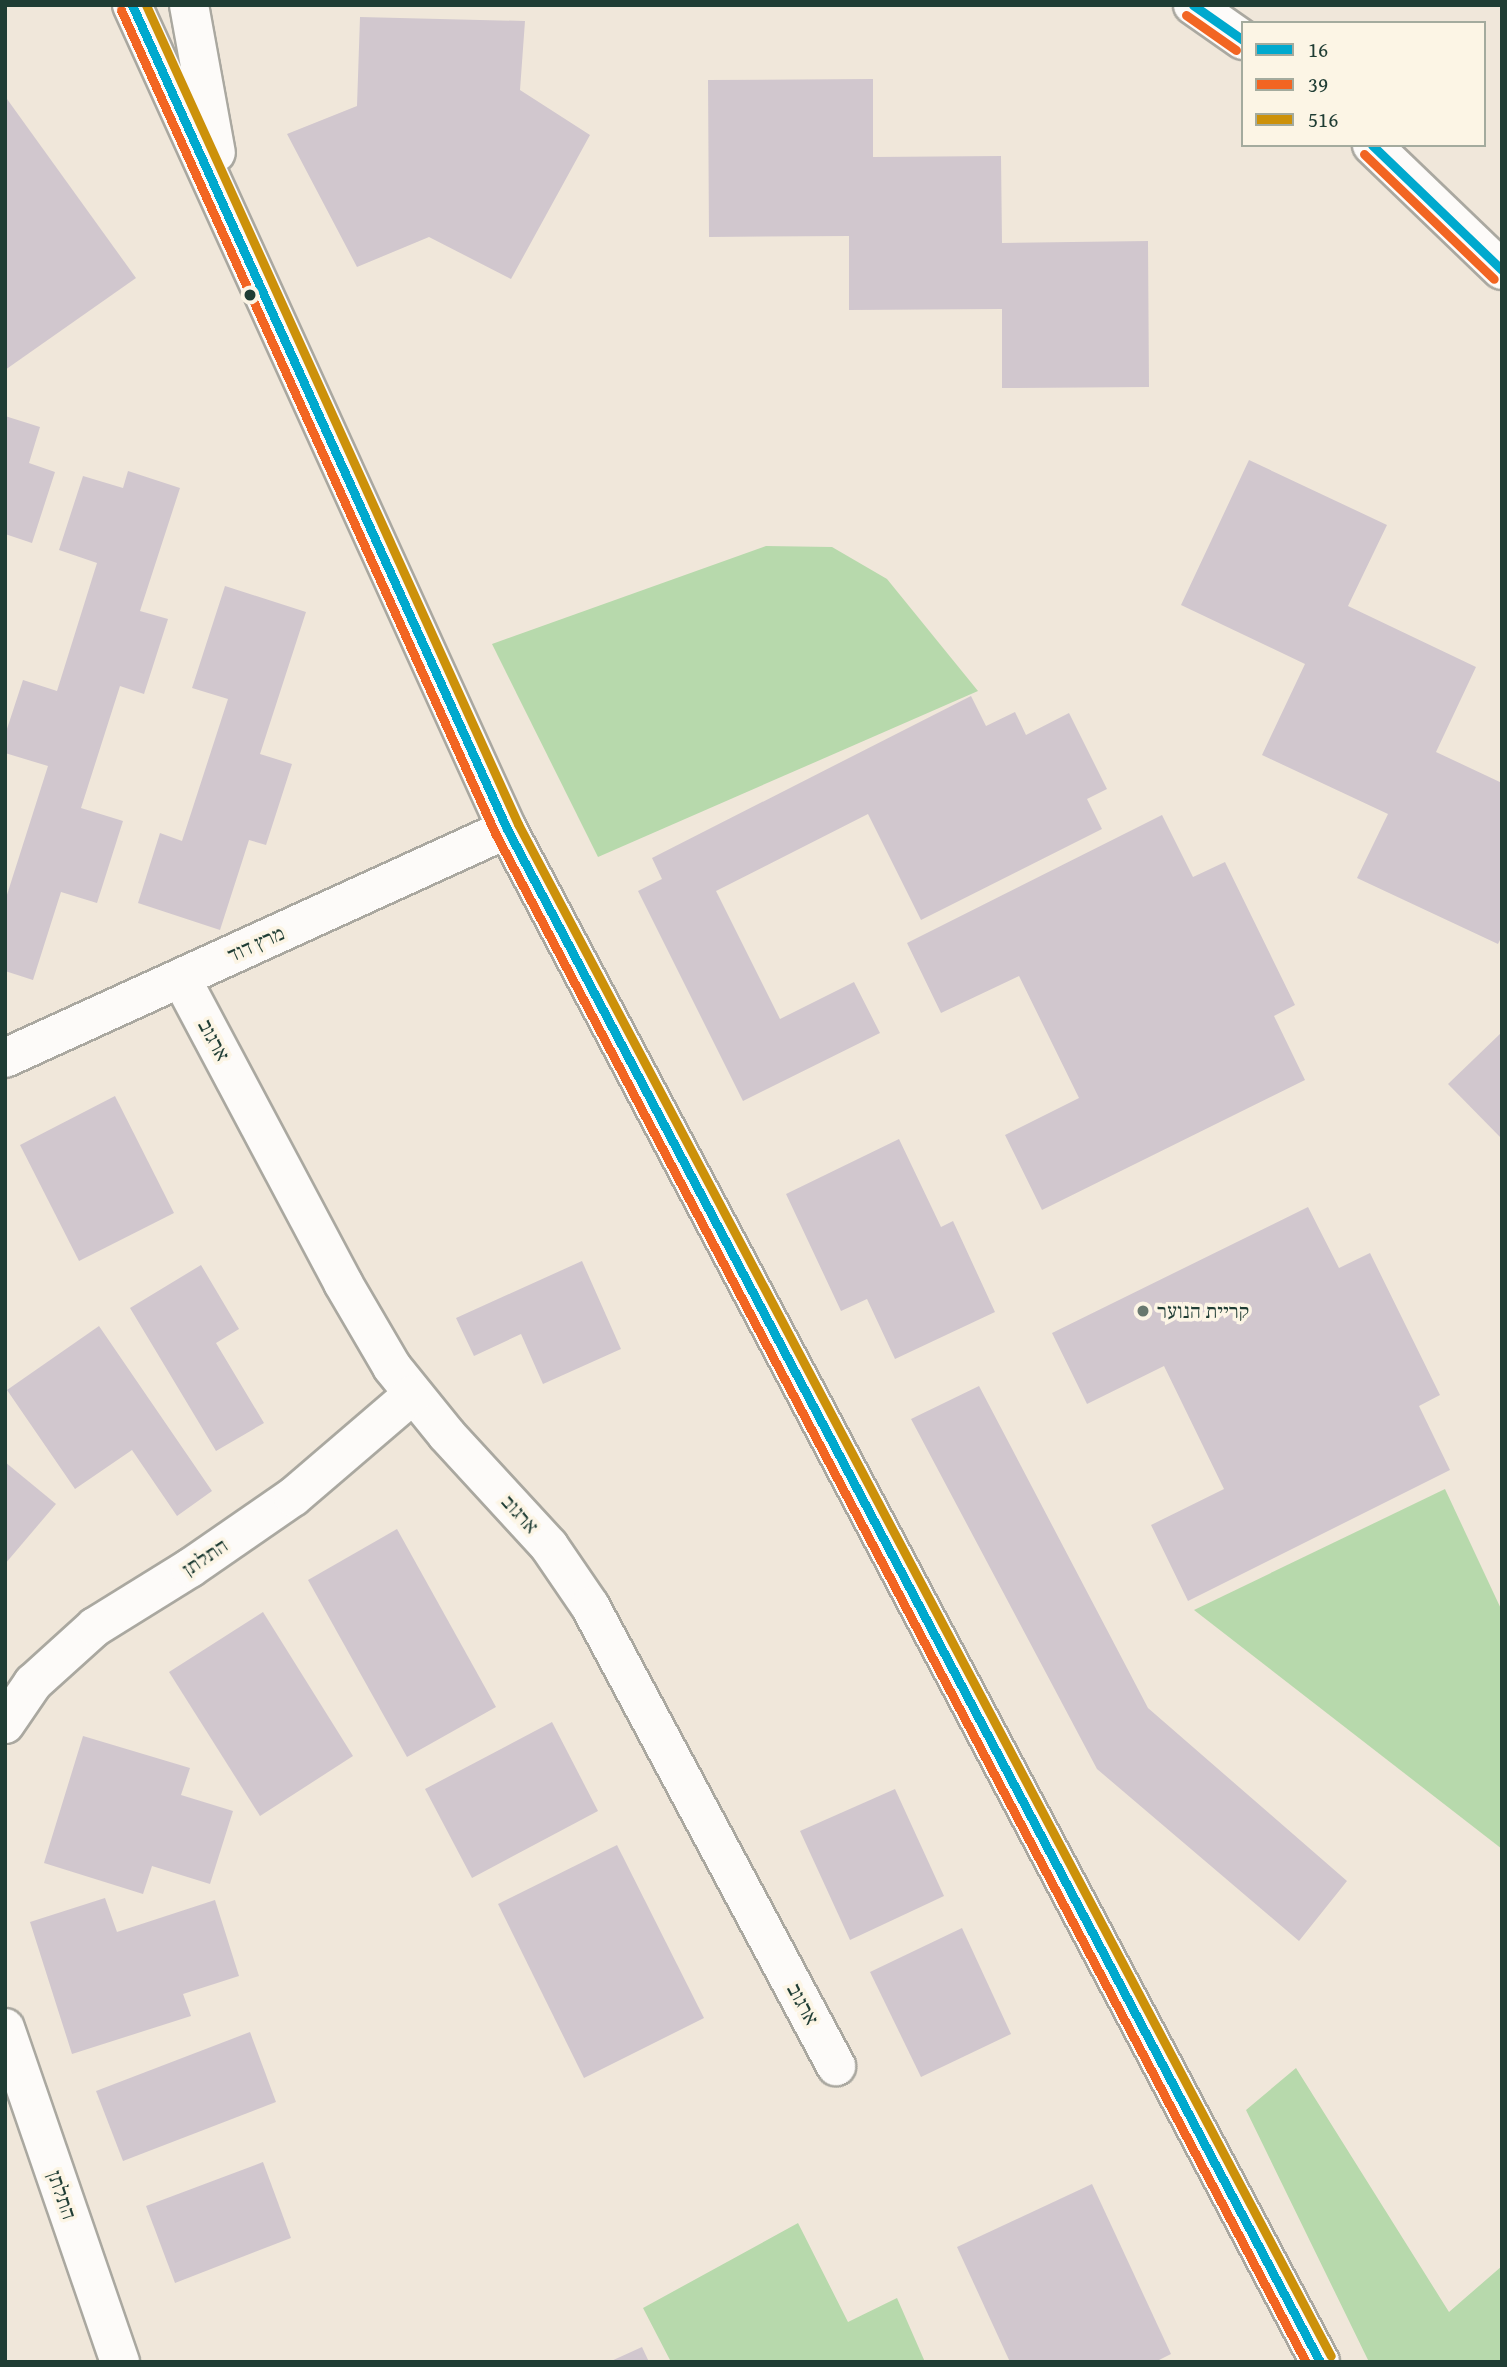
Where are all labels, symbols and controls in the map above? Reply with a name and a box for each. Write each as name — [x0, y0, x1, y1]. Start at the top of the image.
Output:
legend — [1241, 21, 1486, 147]
text: 16 — [1308, 34, 1328, 65]
text: 39 — [1308, 69, 1328, 100]
text: 516 — [1308, 104, 1338, 135]
unlabelled marker — [243, 288, 257, 302]
street label: מרץ דוד — [224, 920, 288, 968]
street label: ארגוב — [193, 1015, 235, 1065]
place label: קריית הנוער — [1157, 1298, 1249, 1324]
marker: קריית הנוער — [1135, 1303, 1151, 1319]
street label: ארגוב — [496, 1489, 544, 1539]
street label: התלתן — [177, 1533, 233, 1581]
street label: ארגוב — [782, 1979, 824, 2029]
street label: התלתן — [42, 2167, 82, 2223]

